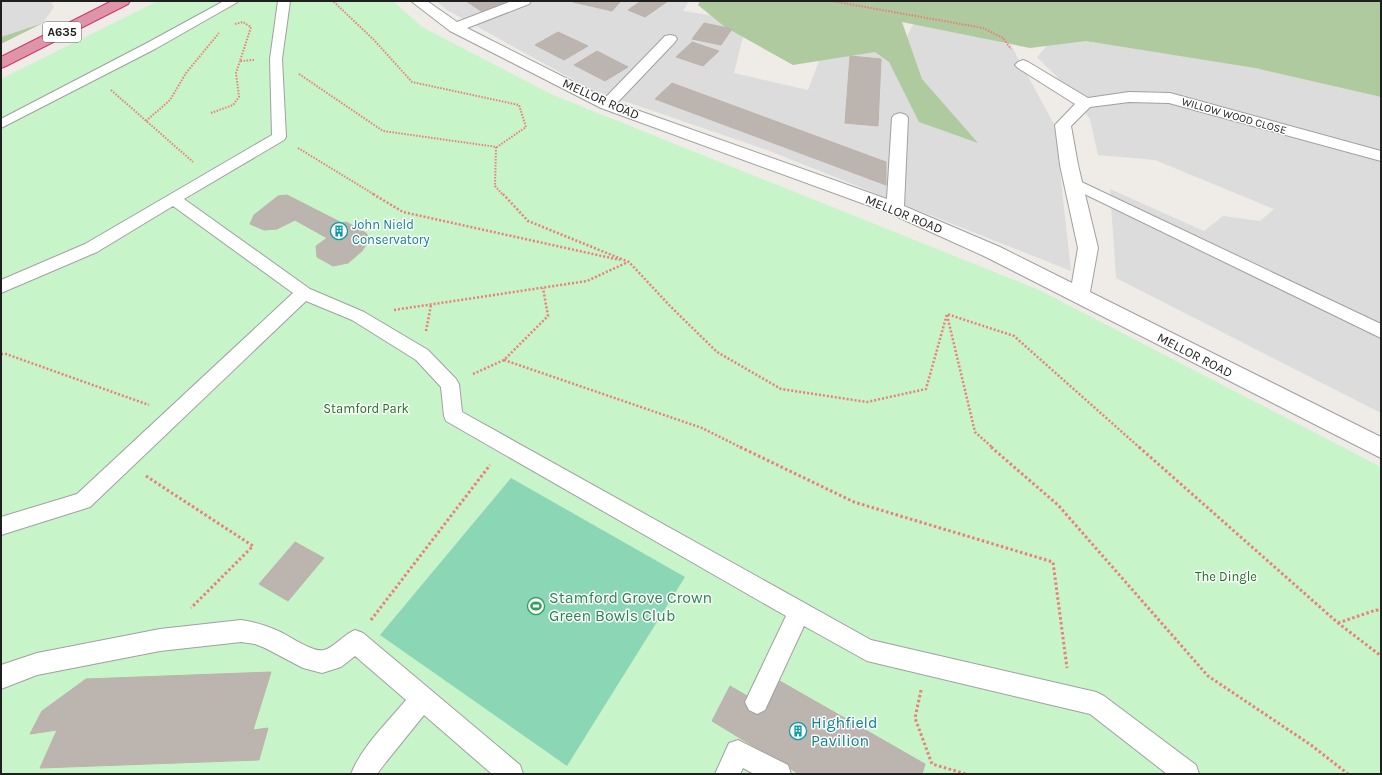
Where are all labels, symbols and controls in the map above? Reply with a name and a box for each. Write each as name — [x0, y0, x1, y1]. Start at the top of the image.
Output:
road number: A635 — [43, 22, 81, 42]
street label: MELLOR ROAD — [560, 75, 642, 123]
street label: WILLOW WOOD CLOSE — [1180, 95, 1288, 137]
street label: MELLOR ROAD — [863, 192, 945, 236]
place label: John Nield Conservatory — [352, 217, 430, 247]
building icon: John Nield Conservatory — [329, 221, 349, 241]
street label: MELLOR ROAD — [1155, 330, 1235, 380]
park label: Stamford Park — [323, 401, 409, 416]
park label: The Dingle — [1195, 569, 1257, 584]
place label: Stamford Grove Crown Green Bowls Club — [549, 588, 712, 625]
sports icon: Stamford Grove Crown Green Bowls Club — [526, 596, 546, 616]
place label: Highfield Pavilion — [811, 713, 878, 750]
building icon: Highfield Pavilion — [788, 721, 808, 741]

